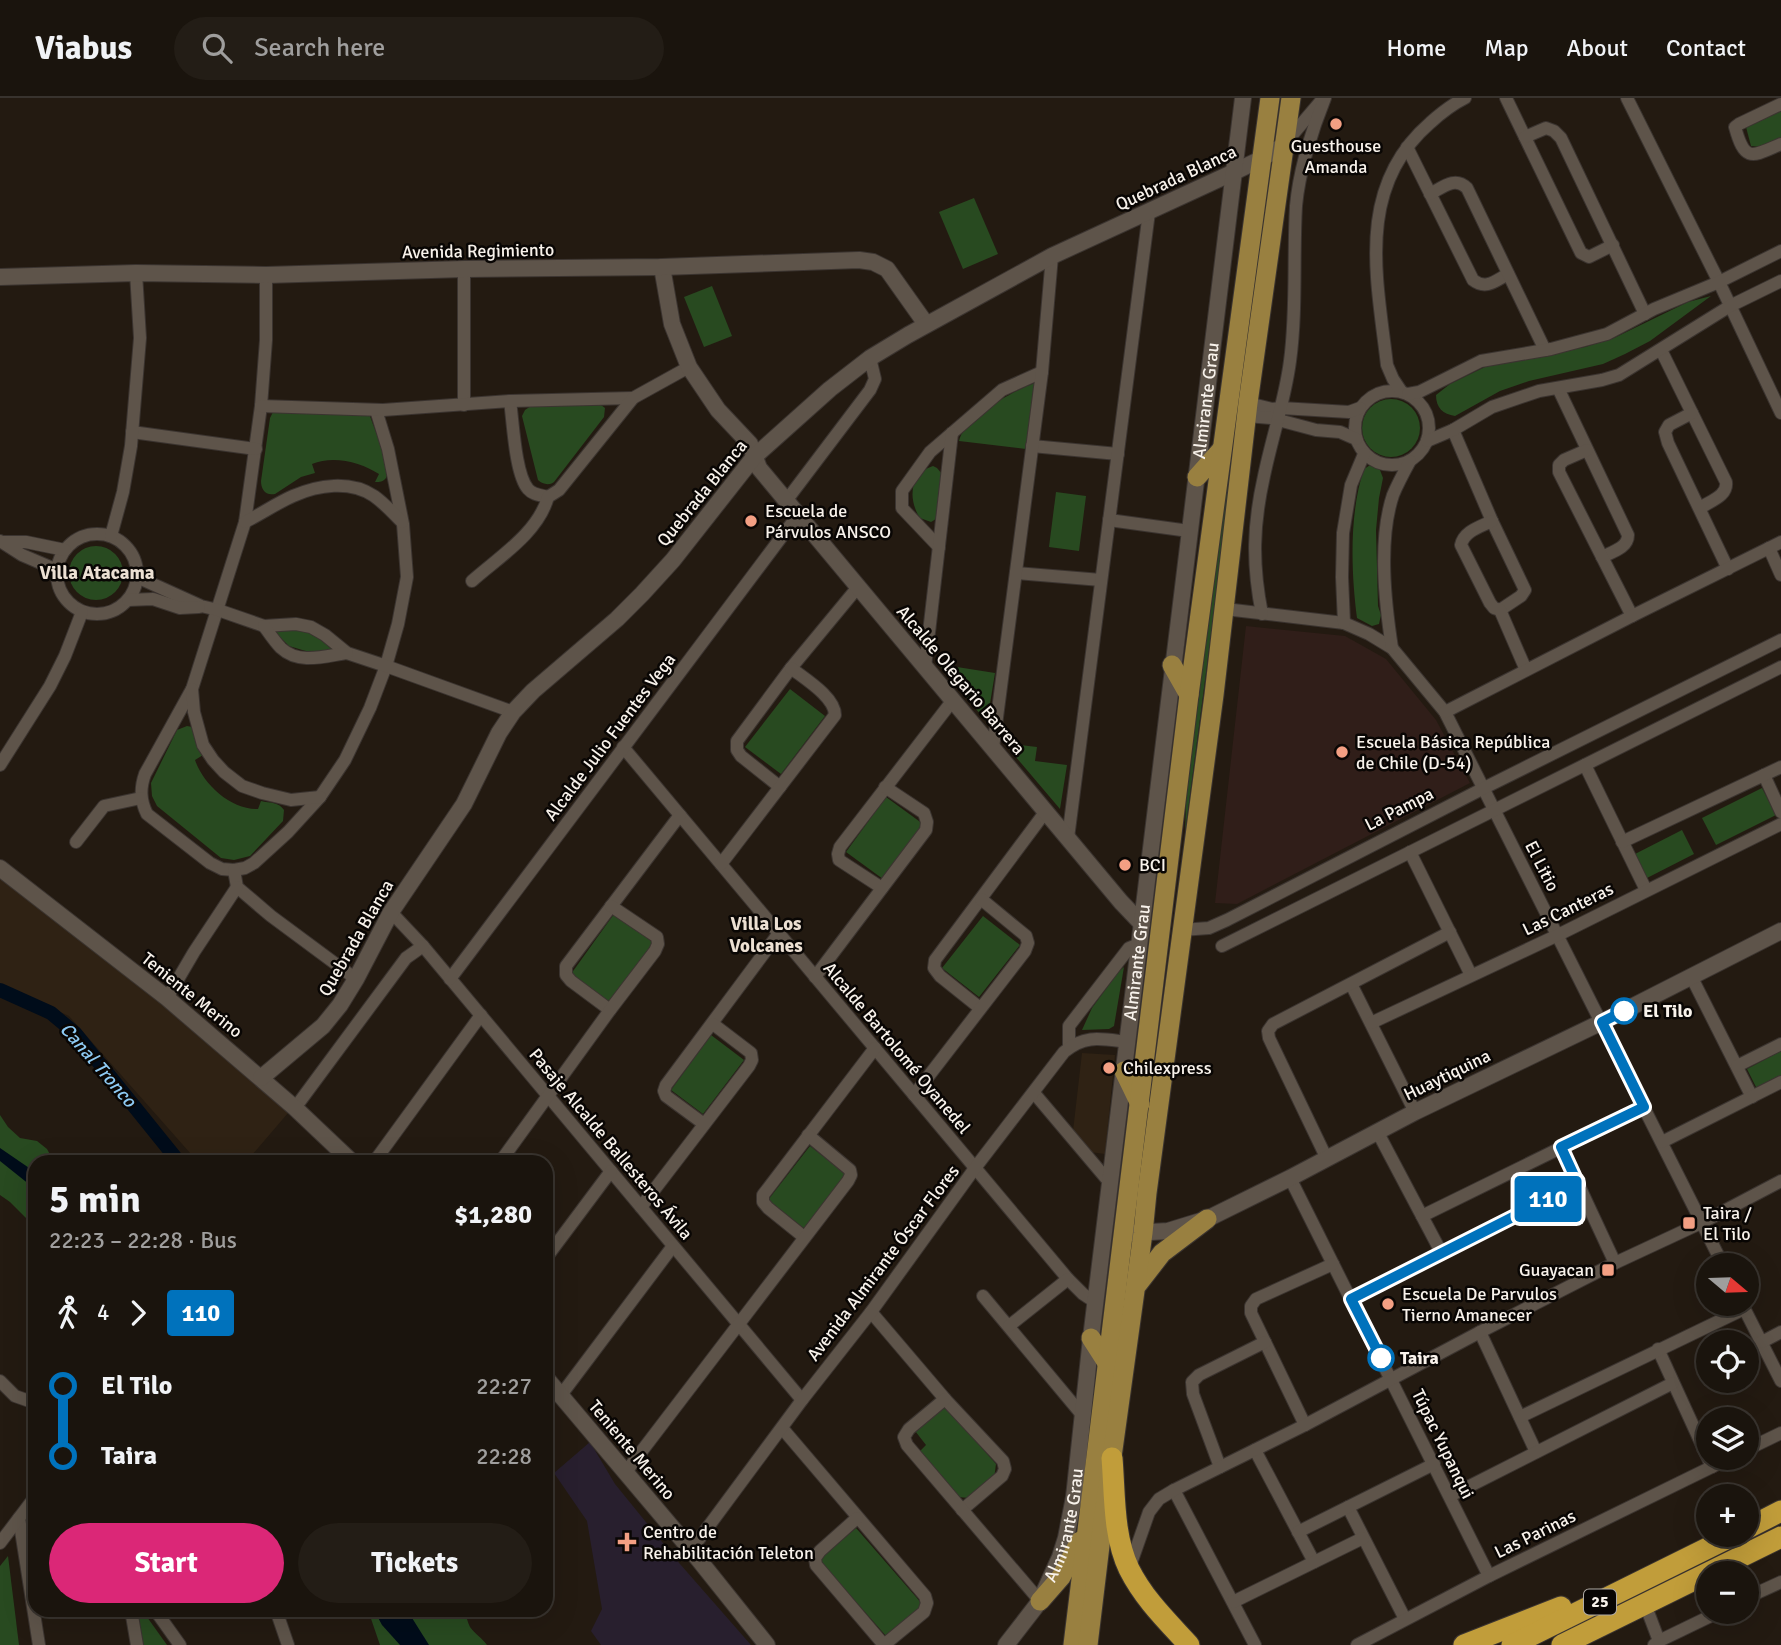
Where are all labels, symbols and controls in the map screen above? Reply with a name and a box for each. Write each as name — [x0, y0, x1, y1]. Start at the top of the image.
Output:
search box — [174, 17, 664, 80]
text: Viabus — [35, 28, 132, 69]
icon: search — [198, 29, 236, 67]
text: Search here — [254, 32, 385, 64]
text: Home — [1386, 33, 1446, 63]
text: Map — [1484, 33, 1529, 63]
text: About — [1567, 33, 1628, 63]
text: Contact — [1666, 33, 1746, 63]
marker: Guesthouse Amanda — [1328, 116, 1344, 132]
place label: Guesthouse Amanda — [1291, 135, 1381, 178]
street label: Quebrada Blanca — [1112, 140, 1240, 216]
street label: Avenida Regimiento — [402, 239, 554, 263]
street label: Almirante Grau — [1188, 341, 1224, 460]
street label: Quebrada Blanca — [652, 435, 752, 551]
place label: Escuela de Párvulos ANSCO — [765, 500, 891, 543]
marker: Escuela de Párvulos ANSCO — [743, 513, 759, 529]
district label: Villa Atacama — [39, 561, 155, 585]
street label: Alcalde Olegario Barrera — [892, 601, 1030, 759]
street label: Alcalde Julio Fuentes Vega — [540, 649, 680, 825]
place label: Escuela Básica República de Chile (D-54) — [1356, 731, 1550, 774]
marker: Escuela Básica República de Chile (D-54) — [1334, 744, 1350, 760]
street label: La Pampa — [1361, 782, 1437, 836]
street label: El Litio — [1520, 837, 1564, 895]
place label: BCI — [1139, 854, 1166, 876]
marker: BCI — [1117, 857, 1133, 873]
street label: Quebrada Blanca — [314, 876, 398, 1000]
street label: Las Canteras — [1519, 877, 1617, 940]
street label: Almirante Grau — [1119, 903, 1155, 1022]
district label: Villa Los Volcanes — [729, 912, 803, 958]
street label: Teniente Merino — [137, 948, 247, 1042]
street label: Alcalde Bartolomé Oyanedel — [819, 958, 975, 1138]
marker: El Tilo — [1611, 998, 1637, 1024]
place label: El Tilo — [1643, 1000, 1692, 1022]
water label: Canal Tronco — [55, 1018, 142, 1113]
street label: Pasaje Alcalde Ballesteros Ávila — [525, 1044, 697, 1244]
street label: Huaytiquina — [1400, 1045, 1494, 1105]
place label: Chilexpress — [1123, 1057, 1212, 1079]
marker: Chilexpress — [1101, 1060, 1117, 1076]
street label: Avenida Almirante Óscar Flores — [802, 1161, 964, 1365]
text: 5 min — [49, 1176, 141, 1223]
line badge: 110 — [1508, 1176, 1588, 1222]
text: 110 — [1529, 1184, 1567, 1214]
text: $1,280 — [454, 1199, 532, 1231]
place label: Taira / El Tilo — [1703, 1202, 1752, 1245]
marker: Taira / El Tilo — [1681, 1215, 1697, 1231]
text: 22:23 – 22:28 · Bus — [49, 1226, 237, 1255]
north arrow — [1696, 1253, 1759, 1316]
map controls — [1696, 1253, 1759, 1624]
place label: Guayacan — [1519, 1259, 1594, 1281]
marker: Guayacan — [1600, 1262, 1616, 1278]
place label: Escuela De Parvulos Tierno Amanecer — [1402, 1283, 1557, 1326]
icon: walk — [49, 1294, 87, 1332]
icon: forward — [119, 1294, 157, 1332]
marker: Escuela De Parvulos Tierno Amanecer — [1380, 1296, 1396, 1312]
text: 4 — [97, 1298, 109, 1327]
text: 110 — [181, 1298, 220, 1328]
button: locate — [1696, 1330, 1759, 1393]
marker: Taira — [1368, 1345, 1394, 1371]
place label: Taira — [1400, 1347, 1439, 1369]
text: El Tilo — [101, 1370, 172, 1402]
text: 22:27 — [476, 1372, 532, 1401]
street label: Túpac Yupanqui — [1407, 1386, 1479, 1502]
street label: Teniente Merino — [584, 1396, 680, 1504]
button: layers — [1696, 1407, 1759, 1470]
text: Taira — [101, 1440, 157, 1472]
text: 22:28 — [476, 1442, 532, 1471]
street label: Almirante Grau — [1039, 1467, 1088, 1586]
button: + — [1696, 1484, 1759, 1547]
street label: Las Parinas — [1491, 1505, 1579, 1563]
place label: Centro de Rehabilitación Teleton — [643, 1521, 814, 1564]
button: Start — [49, 1523, 284, 1603]
button: Tickets — [298, 1523, 532, 1603]
marker: Centro de Rehabilitación Teleton — [617, 1532, 637, 1552]
button: − — [1696, 1561, 1759, 1624]
road number: 25 — [1584, 1590, 1616, 1614]

